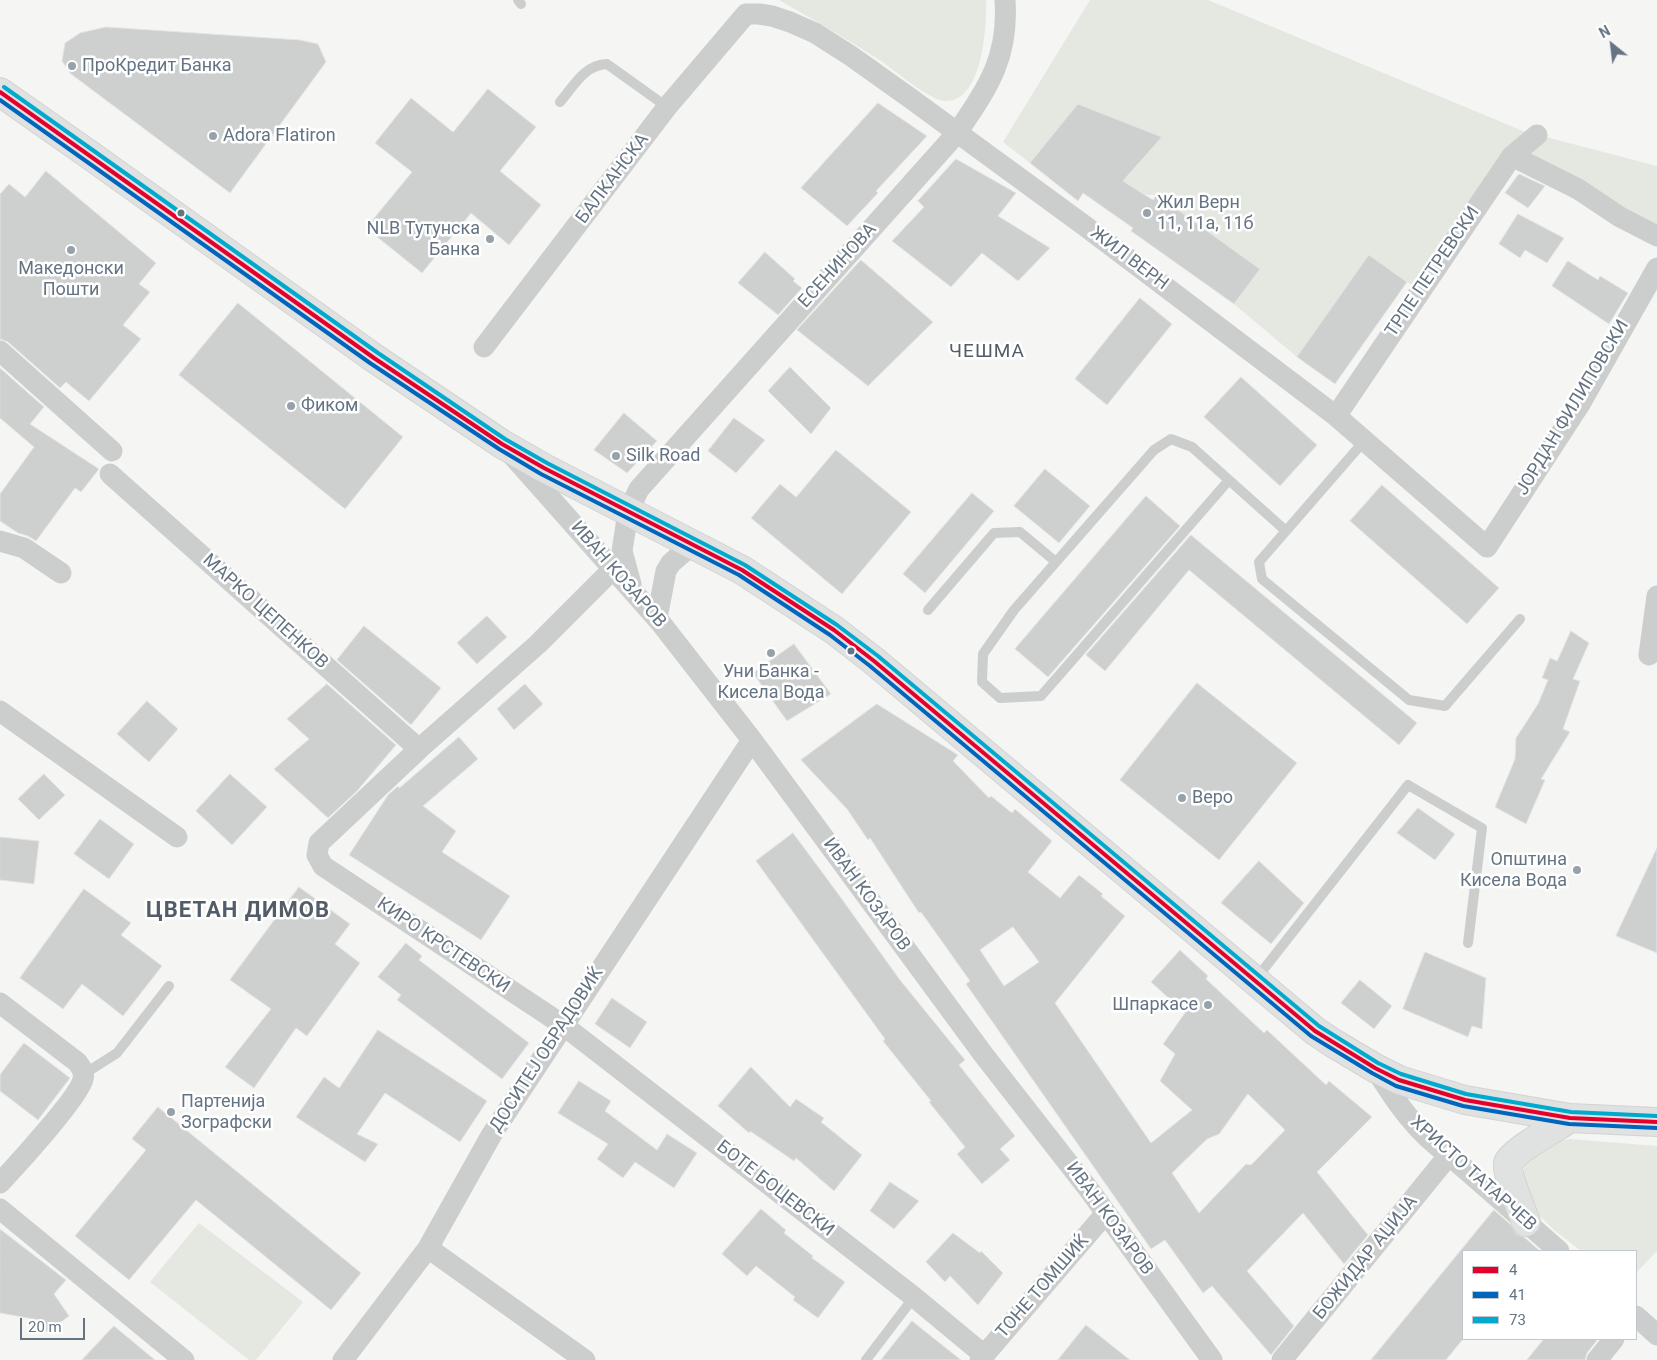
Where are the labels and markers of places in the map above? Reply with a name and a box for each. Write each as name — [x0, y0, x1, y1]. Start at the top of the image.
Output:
place label: ПроКредит Банка — [82, 55, 232, 77]
marker: ПроКредит Банка — [66, 60, 78, 72]
place label: Adora Flatiron — [223, 125, 336, 147]
marker: Adora Flatiron — [207, 130, 219, 142]
place label: Жил Верн 11, 11а, 11б — [1157, 192, 1253, 234]
marker: Жил Верн 11, 11а, 11б — [1141, 207, 1153, 219]
unlabelled marker — [176, 208, 186, 218]
place label: NLB Тутунска Банка — [367, 218, 480, 260]
marker: NLB Тутунска Банка — [484, 233, 496, 245]
marker: Македонски Пошти — [65, 244, 77, 256]
place label: Македонски Пошти — [18, 258, 124, 300]
place label: Фиком — [301, 395, 358, 417]
marker: Фиком — [285, 400, 297, 412]
place label: Silk Road — [626, 445, 700, 467]
marker: Silk Road — [610, 450, 622, 462]
unlabelled marker — [846, 646, 856, 656]
marker: Уни Банка - Кисела Вода — [765, 647, 777, 659]
place label: Уни Банка - Кисела Вода — [718, 661, 824, 704]
place label: Веро — [1192, 787, 1233, 809]
marker: Веро — [1176, 792, 1188, 804]
place label: Општина Кисела Вода — [1460, 849, 1567, 892]
marker: Општина Кисела Вода — [1571, 864, 1583, 876]
place label: Шпаркасе — [1112, 994, 1198, 1016]
marker: Шпаркасе — [1202, 999, 1214, 1011]
place label: Партенија Зографски — [181, 1091, 272, 1134]
marker: Партенија Зографски — [165, 1106, 177, 1118]

